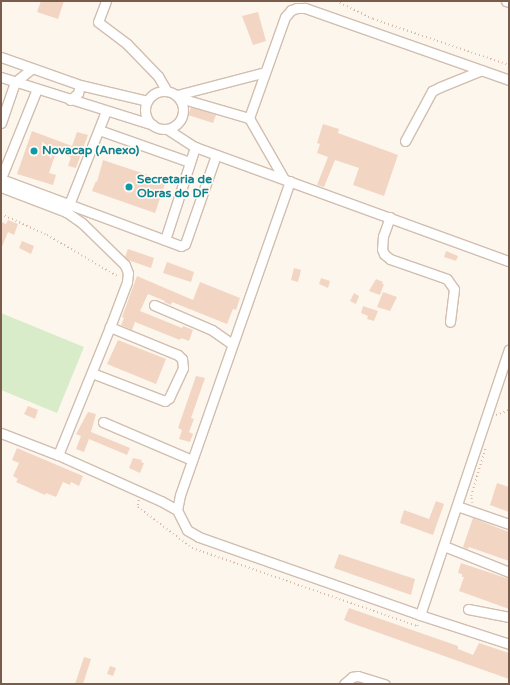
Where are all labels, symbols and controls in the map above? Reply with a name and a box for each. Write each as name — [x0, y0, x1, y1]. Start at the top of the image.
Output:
place label: Novacap (Anexo) — [42, 144, 139, 158]
marker: Novacap (Anexo) — [29, 146, 39, 156]
place label: Secretaria de Obras do DF — [137, 173, 212, 201]
marker: Secretaria de Obras do DF — [124, 182, 134, 192]

